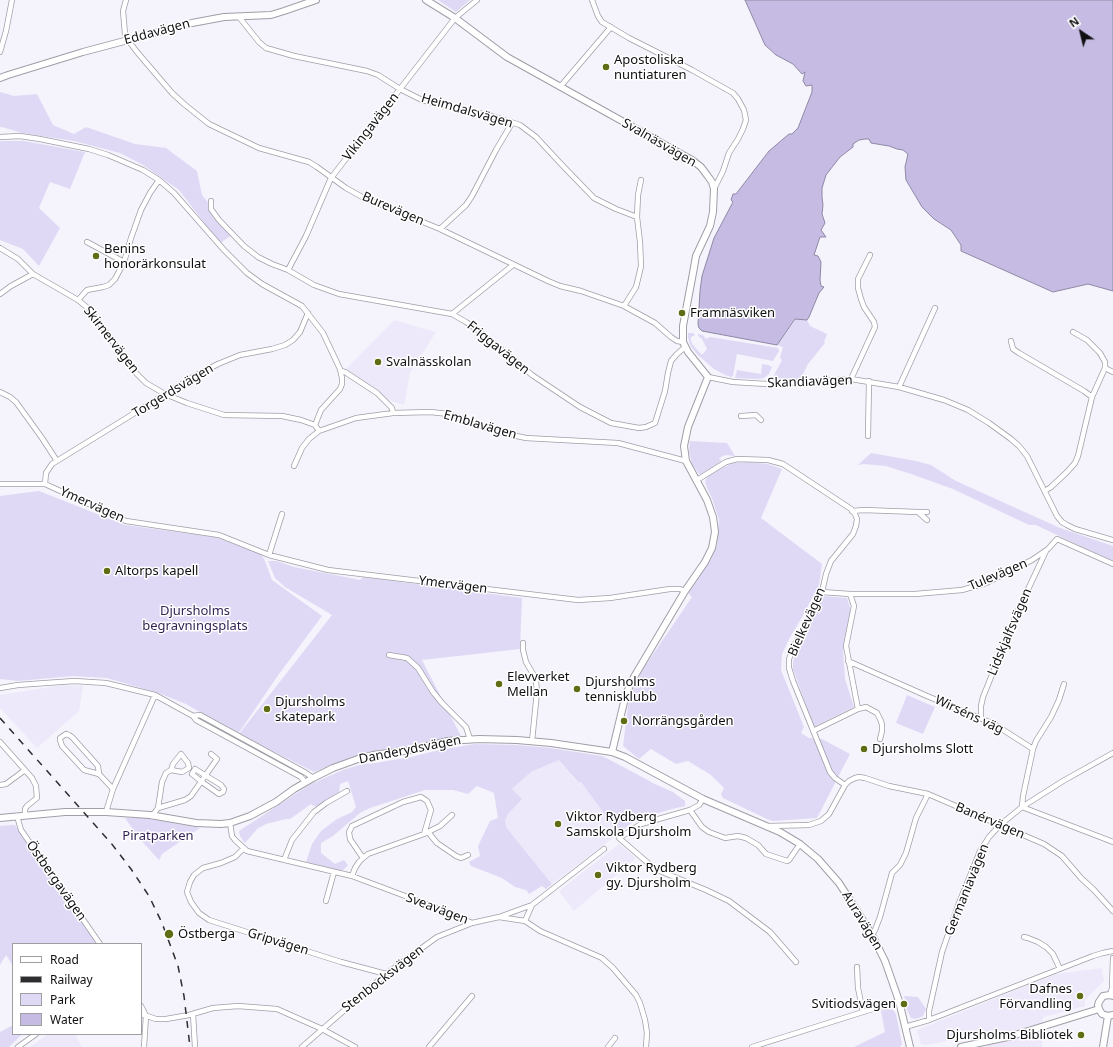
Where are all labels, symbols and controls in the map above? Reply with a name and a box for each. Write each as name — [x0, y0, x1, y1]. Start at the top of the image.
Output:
north arrow — [1061, 12, 1101, 52]
text: N — [1066, 13, 1082, 30]
street label: Eddavägen — [122, 16, 192, 48]
place label: Apostoliska nuntiaturen — [614, 52, 687, 83]
marker: Apostoliska nuntiaturen — [601, 62, 611, 72]
street label: Vikingavägen — [340, 90, 402, 164]
street label: Heimdalsvägen — [419, 90, 515, 132]
street label: Svalnäsvägen — [619, 115, 699, 171]
street label: Burevägen — [360, 189, 426, 229]
place label: Benins honorärkonsulat — [104, 241, 206, 272]
marker: Benins honorärkonsulat — [91, 251, 101, 261]
street label: Skirnervägen — [80, 303, 142, 377]
place label: Framnäsviken — [690, 305, 775, 321]
marker: Framnäsviken — [677, 308, 687, 318]
street label: Friggavägen — [464, 318, 532, 378]
place label: Svalnässkolan — [386, 354, 472, 370]
marker: Svalnässkolan — [373, 357, 383, 367]
street label: Torgerdsvägen — [130, 361, 216, 421]
street label: Skandiavägen — [767, 373, 853, 391]
street label: Emblavägen — [442, 407, 518, 443]
street label: Ymervägen — [57, 484, 127, 526]
street label: Tulevägen — [966, 556, 1030, 594]
place label: Altorps kapell — [115, 563, 198, 579]
marker: Altorps kapell — [102, 566, 112, 576]
street label: Ymervägen — [418, 573, 488, 597]
street label: Bielkevägen — [785, 585, 829, 659]
street label: Lidskjalfsvägen — [985, 586, 1035, 678]
park label: Djursholms begravningsplats — [142, 603, 248, 634]
place label: Elevverket Mellan — [507, 669, 570, 700]
place label: Djursholms tennisklubb — [585, 674, 657, 705]
marker: Elevverket Mellan — [494, 679, 504, 689]
marker: Djursholms tennisklubb — [572, 684, 582, 694]
street label: Wirséns väg — [932, 692, 1006, 738]
place label: Djursholms skatepark — [275, 694, 345, 725]
marker: Djursholms skatepark — [262, 704, 272, 714]
place label: Norrängsgården — [632, 713, 734, 729]
marker: Norrängsgården — [619, 716, 629, 726]
street label: Danderydsvägen — [358, 732, 462, 768]
place label: Djursholms Slott — [872, 741, 973, 757]
marker: Djursholms Slott — [859, 744, 869, 754]
street label: Banérvägen — [953, 799, 1027, 843]
place label: Viktor Rydberg Samskola Djursholm — [566, 809, 692, 840]
marker: Viktor Rydberg Samskola Djursholm — [553, 819, 563, 829]
park label: Piratparken — [122, 828, 194, 844]
street label: Östbergavägen — [23, 838, 89, 924]
street label: Germaniavägen — [941, 842, 993, 938]
place label: Viktor Rydberg gy. Djursholm — [606, 860, 697, 891]
marker: Viktor Rydberg gy. Djursholm — [593, 870, 603, 880]
street label: Auravägen — [838, 889, 886, 953]
street label: Sveavägen — [404, 890, 470, 928]
street label: Gripvägen — [246, 925, 310, 959]
place label: Östberga — [178, 926, 235, 942]
marker: Östberga — [163, 928, 175, 940]
street label: Stenbocksvägen — [339, 942, 427, 1016]
legend — [12, 943, 142, 1035]
text: Road — [50, 951, 79, 968]
text: Railway — [50, 971, 93, 988]
place label: Dafnes Förvandling — [999, 981, 1072, 1012]
text: Park — [50, 991, 75, 1008]
marker: Dafnes Förvandling — [1075, 991, 1085, 1001]
place label: Svitiodsvägen — [812, 996, 896, 1012]
marker: Svitiodsvägen — [899, 999, 909, 1009]
text: Water — [50, 1011, 84, 1028]
place label: Djursholms Bibliotek — [946, 1027, 1073, 1043]
marker: Djursholms Bibliotek — [1076, 1030, 1086, 1040]

